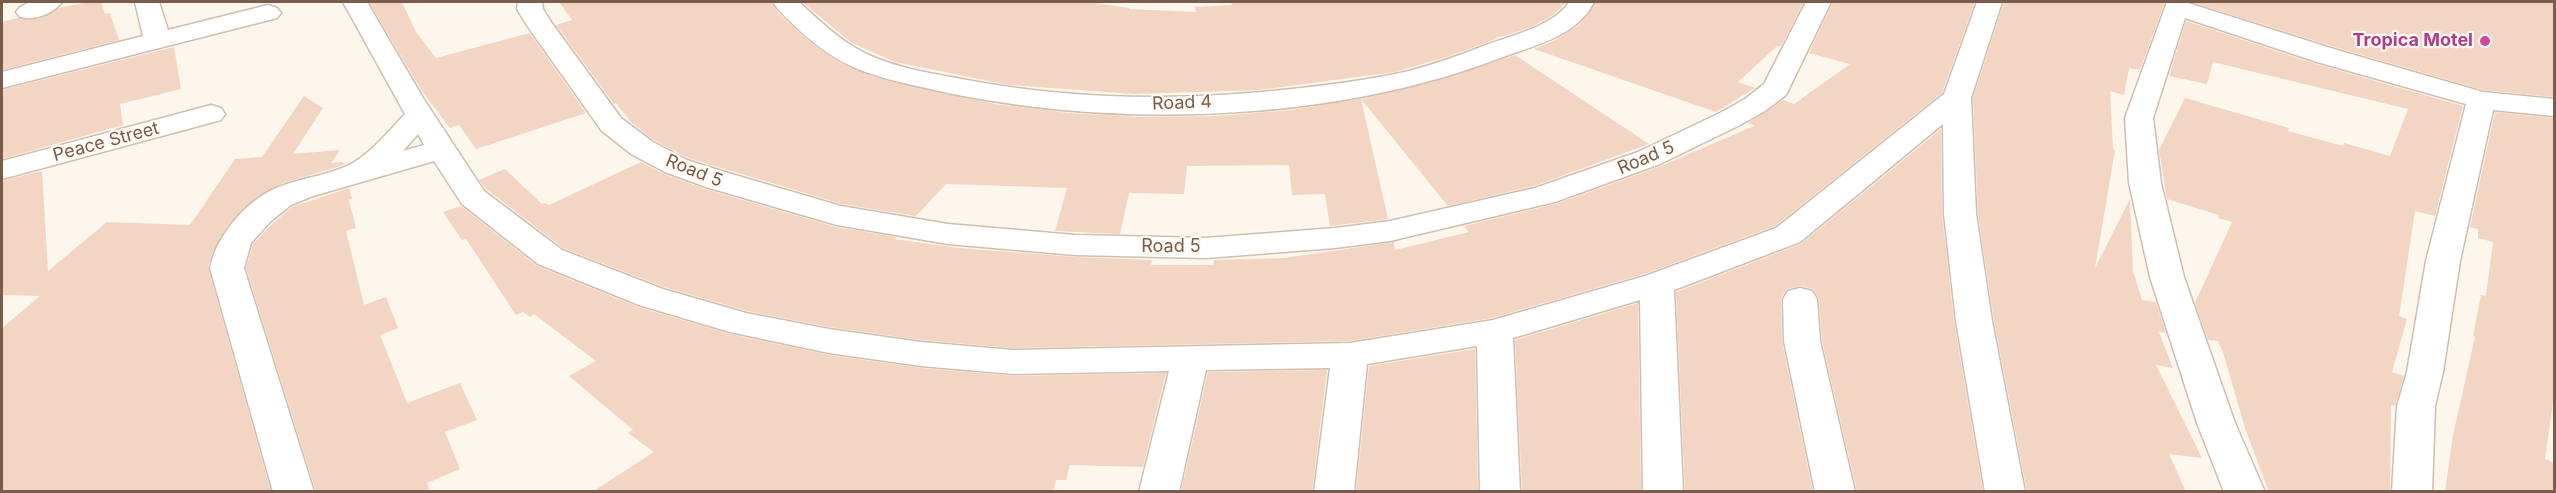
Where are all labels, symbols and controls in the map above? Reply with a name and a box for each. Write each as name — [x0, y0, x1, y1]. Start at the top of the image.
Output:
place label: Tropica Motel — [2353, 30, 2473, 52]
marker: Tropica Motel — [2478, 34, 2492, 48]
street label: Road 4 — [1152, 91, 1212, 115]
street label: Peace Street — [51, 117, 161, 167]
street label: Road 5 — [1614, 136, 1678, 180]
street label: Road 5 — [662, 150, 726, 192]
street label: Road 5 — [1141, 236, 1201, 258]

